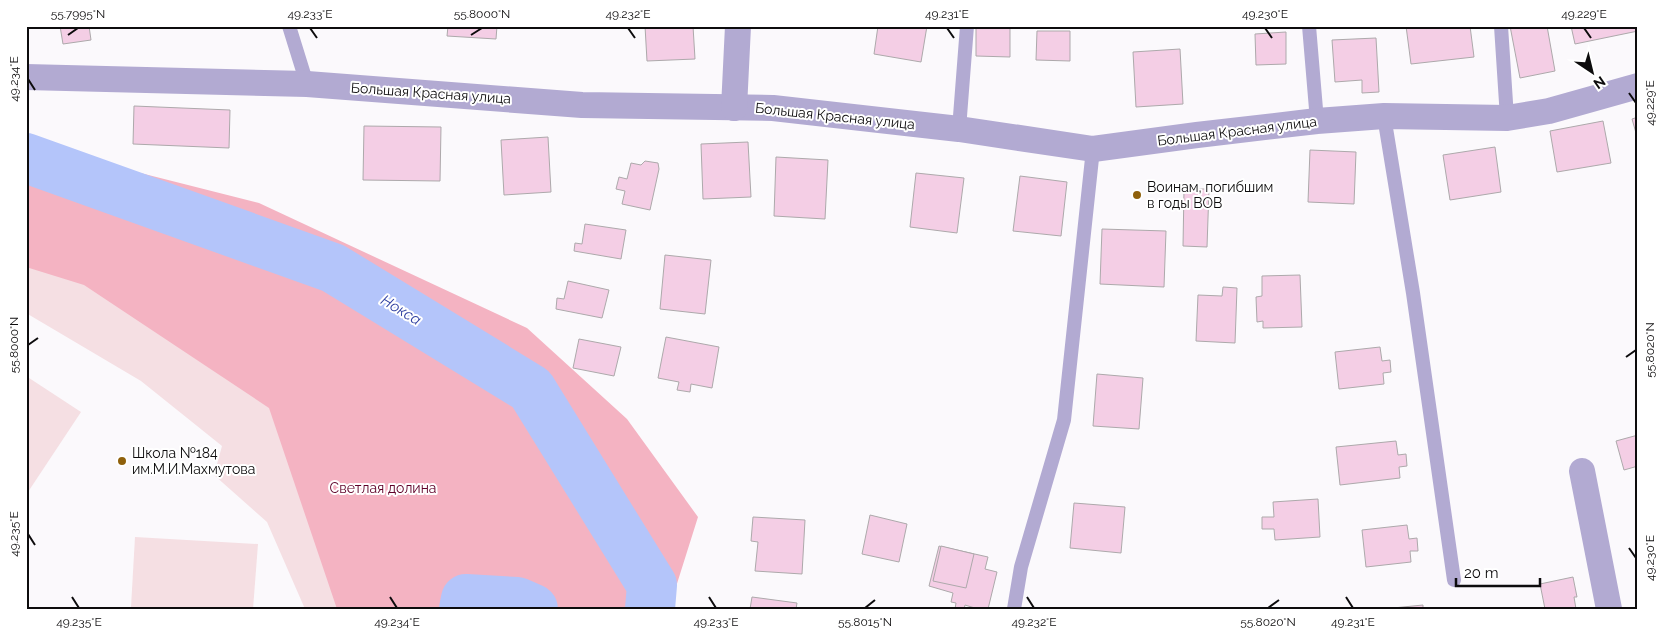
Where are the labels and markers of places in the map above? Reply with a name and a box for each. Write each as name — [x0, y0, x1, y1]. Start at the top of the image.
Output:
place label: Воинам, погибшим в годы ВОВ — [1147, 179, 1273, 211]
marker: Воинам, погибшим в годы ВОВ — [1131, 189, 1143, 201]
place label: Школа №184 им.М.И.Махмутова — [132, 445, 255, 477]
marker: Школа №184 им.М.И.Махмутова — [116, 455, 128, 467]

